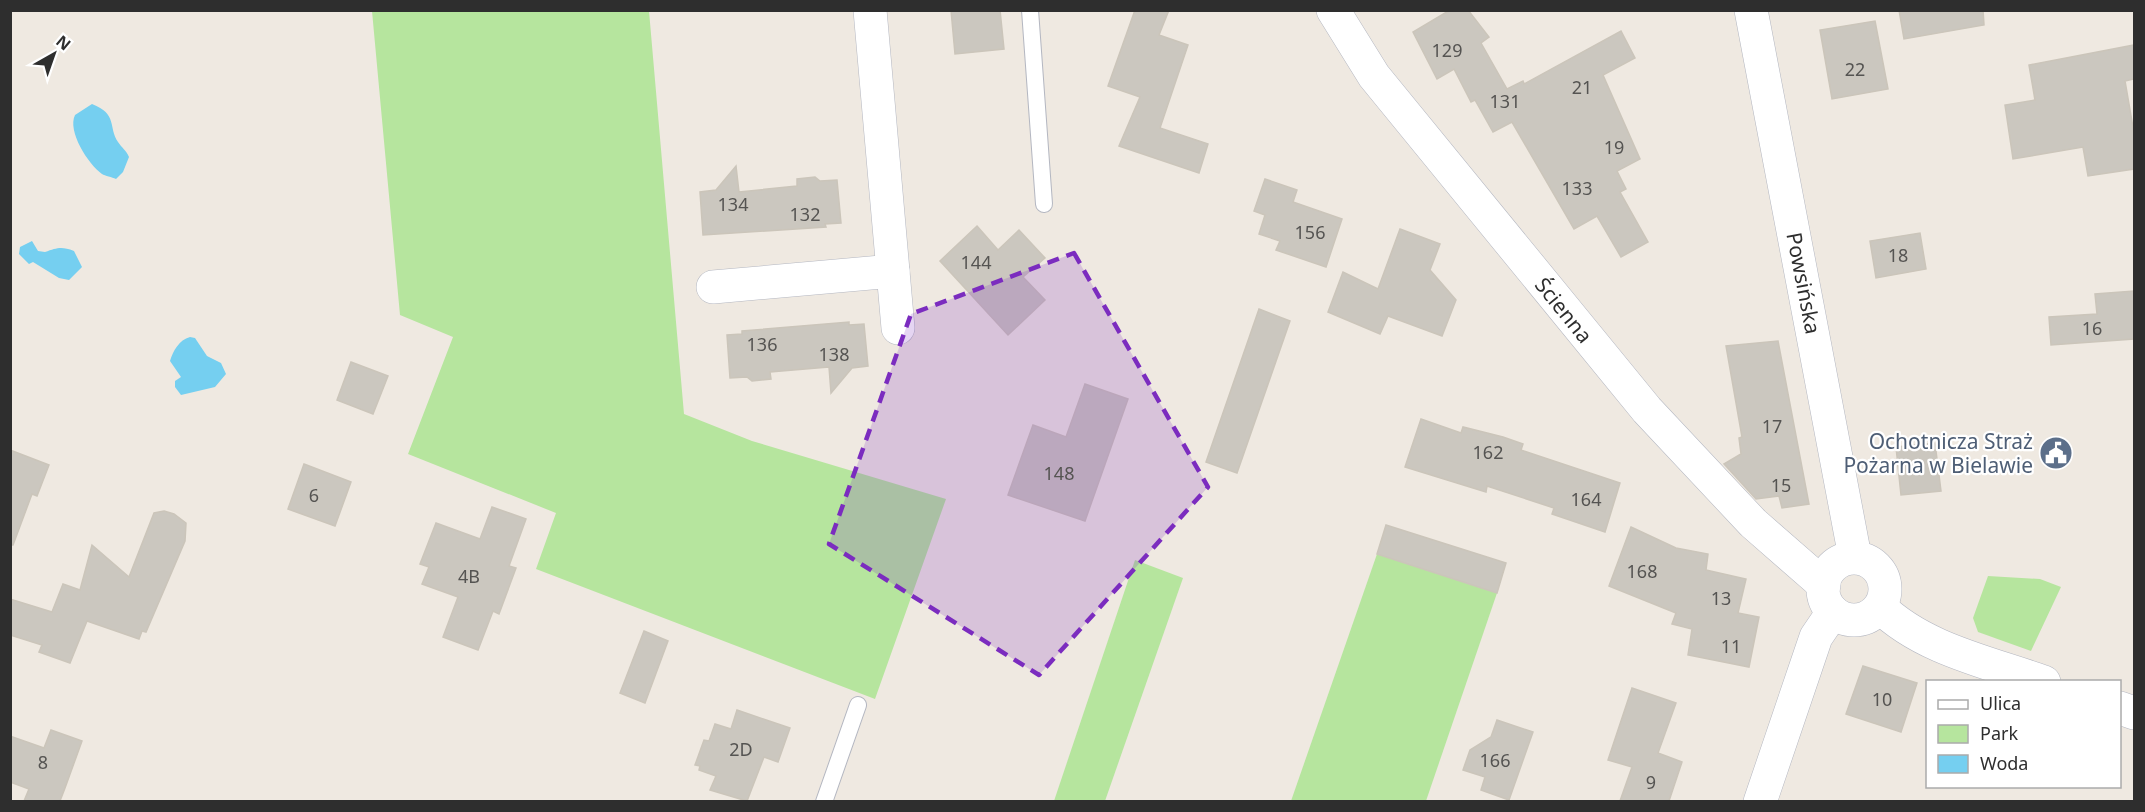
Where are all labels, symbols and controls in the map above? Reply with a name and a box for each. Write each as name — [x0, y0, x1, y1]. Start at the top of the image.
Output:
north arrow — [24, 24, 84, 84]
text: N — [52, 30, 76, 55]
house number: 129 — [1432, 38, 1462, 62]
house number: 22 — [1845, 57, 1865, 81]
house number: 21 — [1572, 75, 1592, 99]
house number: 131 — [1490, 89, 1520, 113]
house number: 19 — [1604, 135, 1624, 159]
house number: 133 — [1562, 176, 1592, 200]
house number: 134 — [718, 192, 748, 216]
house number: 132 — [790, 202, 820, 226]
house number: 156 — [1295, 220, 1325, 244]
street label: Powsińska — [1780, 230, 1828, 336]
house number: 18 — [1888, 243, 1908, 267]
house number: 144 — [961, 250, 991, 274]
street label: Ścienna — [1529, 271, 1599, 349]
house number: 16 — [2082, 316, 2102, 340]
house number: 136 — [747, 332, 777, 356]
house number: 138 — [819, 342, 849, 366]
house number: 17 — [1762, 414, 1782, 438]
place label: Ochotnicza Straż Pożarna w Bielawie — [1843, 427, 2033, 479]
public building icon: Ochotnicza Straż Pożarna w Bielawie — [2038, 435, 2074, 471]
house number: 162 — [1473, 440, 1503, 464]
house number: 148 — [1044, 461, 1074, 485]
house number: 15 — [1771, 473, 1791, 497]
house number: 6 — [309, 483, 319, 507]
house number: 164 — [1571, 487, 1601, 511]
house number: 168 — [1627, 559, 1657, 583]
house number: 4B — [458, 564, 480, 588]
house number: 13 — [1711, 586, 1731, 610]
house number: 11 — [1721, 634, 1741, 658]
legend — [1926, 680, 2121, 788]
house number: 10 — [1872, 687, 1892, 711]
text: Ulica — [1980, 691, 2021, 715]
text: Park — [1980, 721, 2018, 745]
house number: 2D — [729, 737, 753, 761]
house number: 166 — [1480, 748, 1510, 772]
house number: 8 — [38, 750, 48, 774]
text: Woda — [1980, 751, 2028, 775]
house number: 9 — [1646, 770, 1656, 794]

